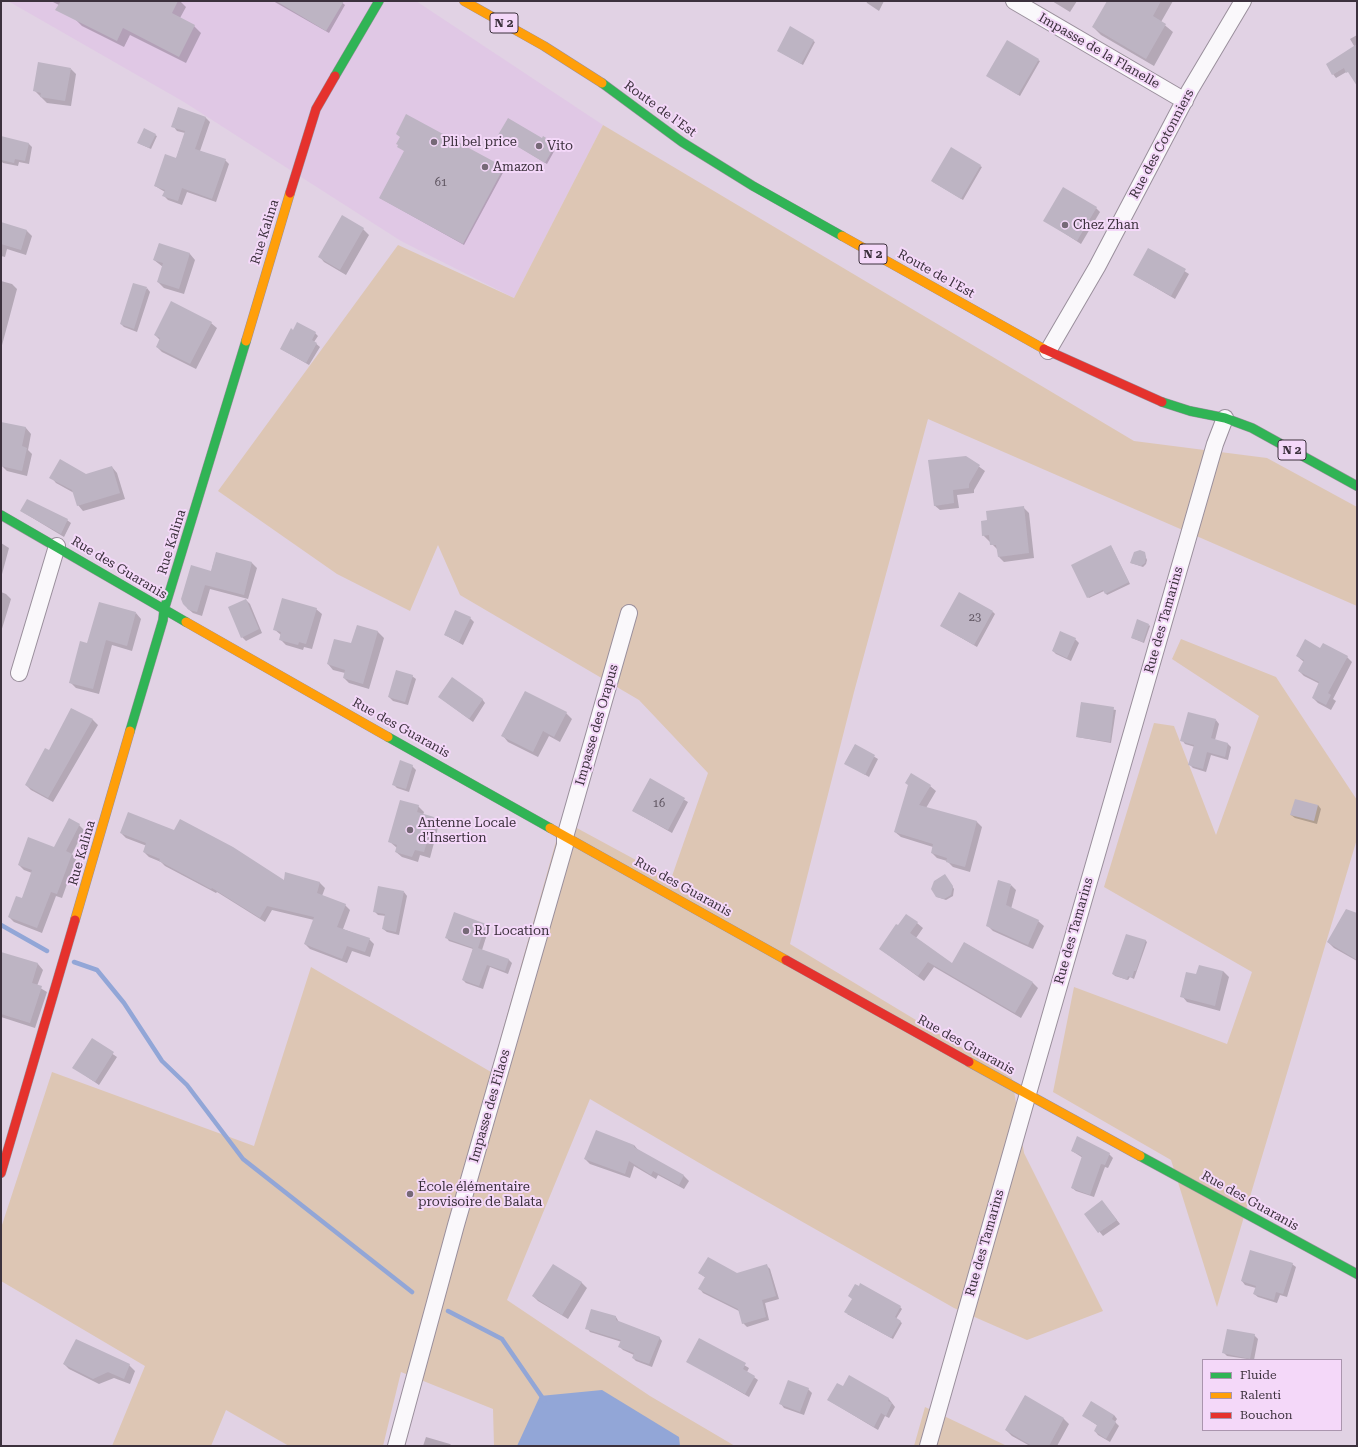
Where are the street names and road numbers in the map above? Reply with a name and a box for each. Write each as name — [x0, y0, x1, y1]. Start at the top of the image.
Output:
street label: Impasse de la Flanelle — [1036, 10, 1162, 92]
road number: N 2 — [490, 13, 518, 33]
street label: Route de l'Est — [621, 78, 699, 140]
street label: Rue des Cotonniers — [1127, 87, 1197, 201]
street label: Rue Kalina — [248, 198, 282, 266]
road number: N 2 — [859, 244, 887, 264]
street label: Route de l'Est — [895, 246, 977, 302]
road number: N 2 — [1278, 440, 1306, 460]
street label: Rue Kalina — [155, 508, 189, 576]
street label: Rue des Guaranis — [68, 533, 170, 603]
street label: Rue des Tamarins — [1141, 565, 1187, 675]
street label: Impasse des Orapus — [572, 663, 622, 787]
street label: Rue des Guaranis — [350, 695, 452, 761]
street label: Rue Kalina — [65, 819, 99, 887]
street label: Rue des Guaranis — [632, 854, 734, 920]
street label: Rue des Tamarins — [1051, 876, 1097, 986]
street label: Rue des Guaranis — [915, 1012, 1017, 1078]
street label: Impasse des Filaos — [466, 1048, 514, 1164]
street label: Rue des Guaranis — [1199, 1168, 1301, 1234]
street label: Rue des Tamarins — [962, 1188, 1008, 1298]

